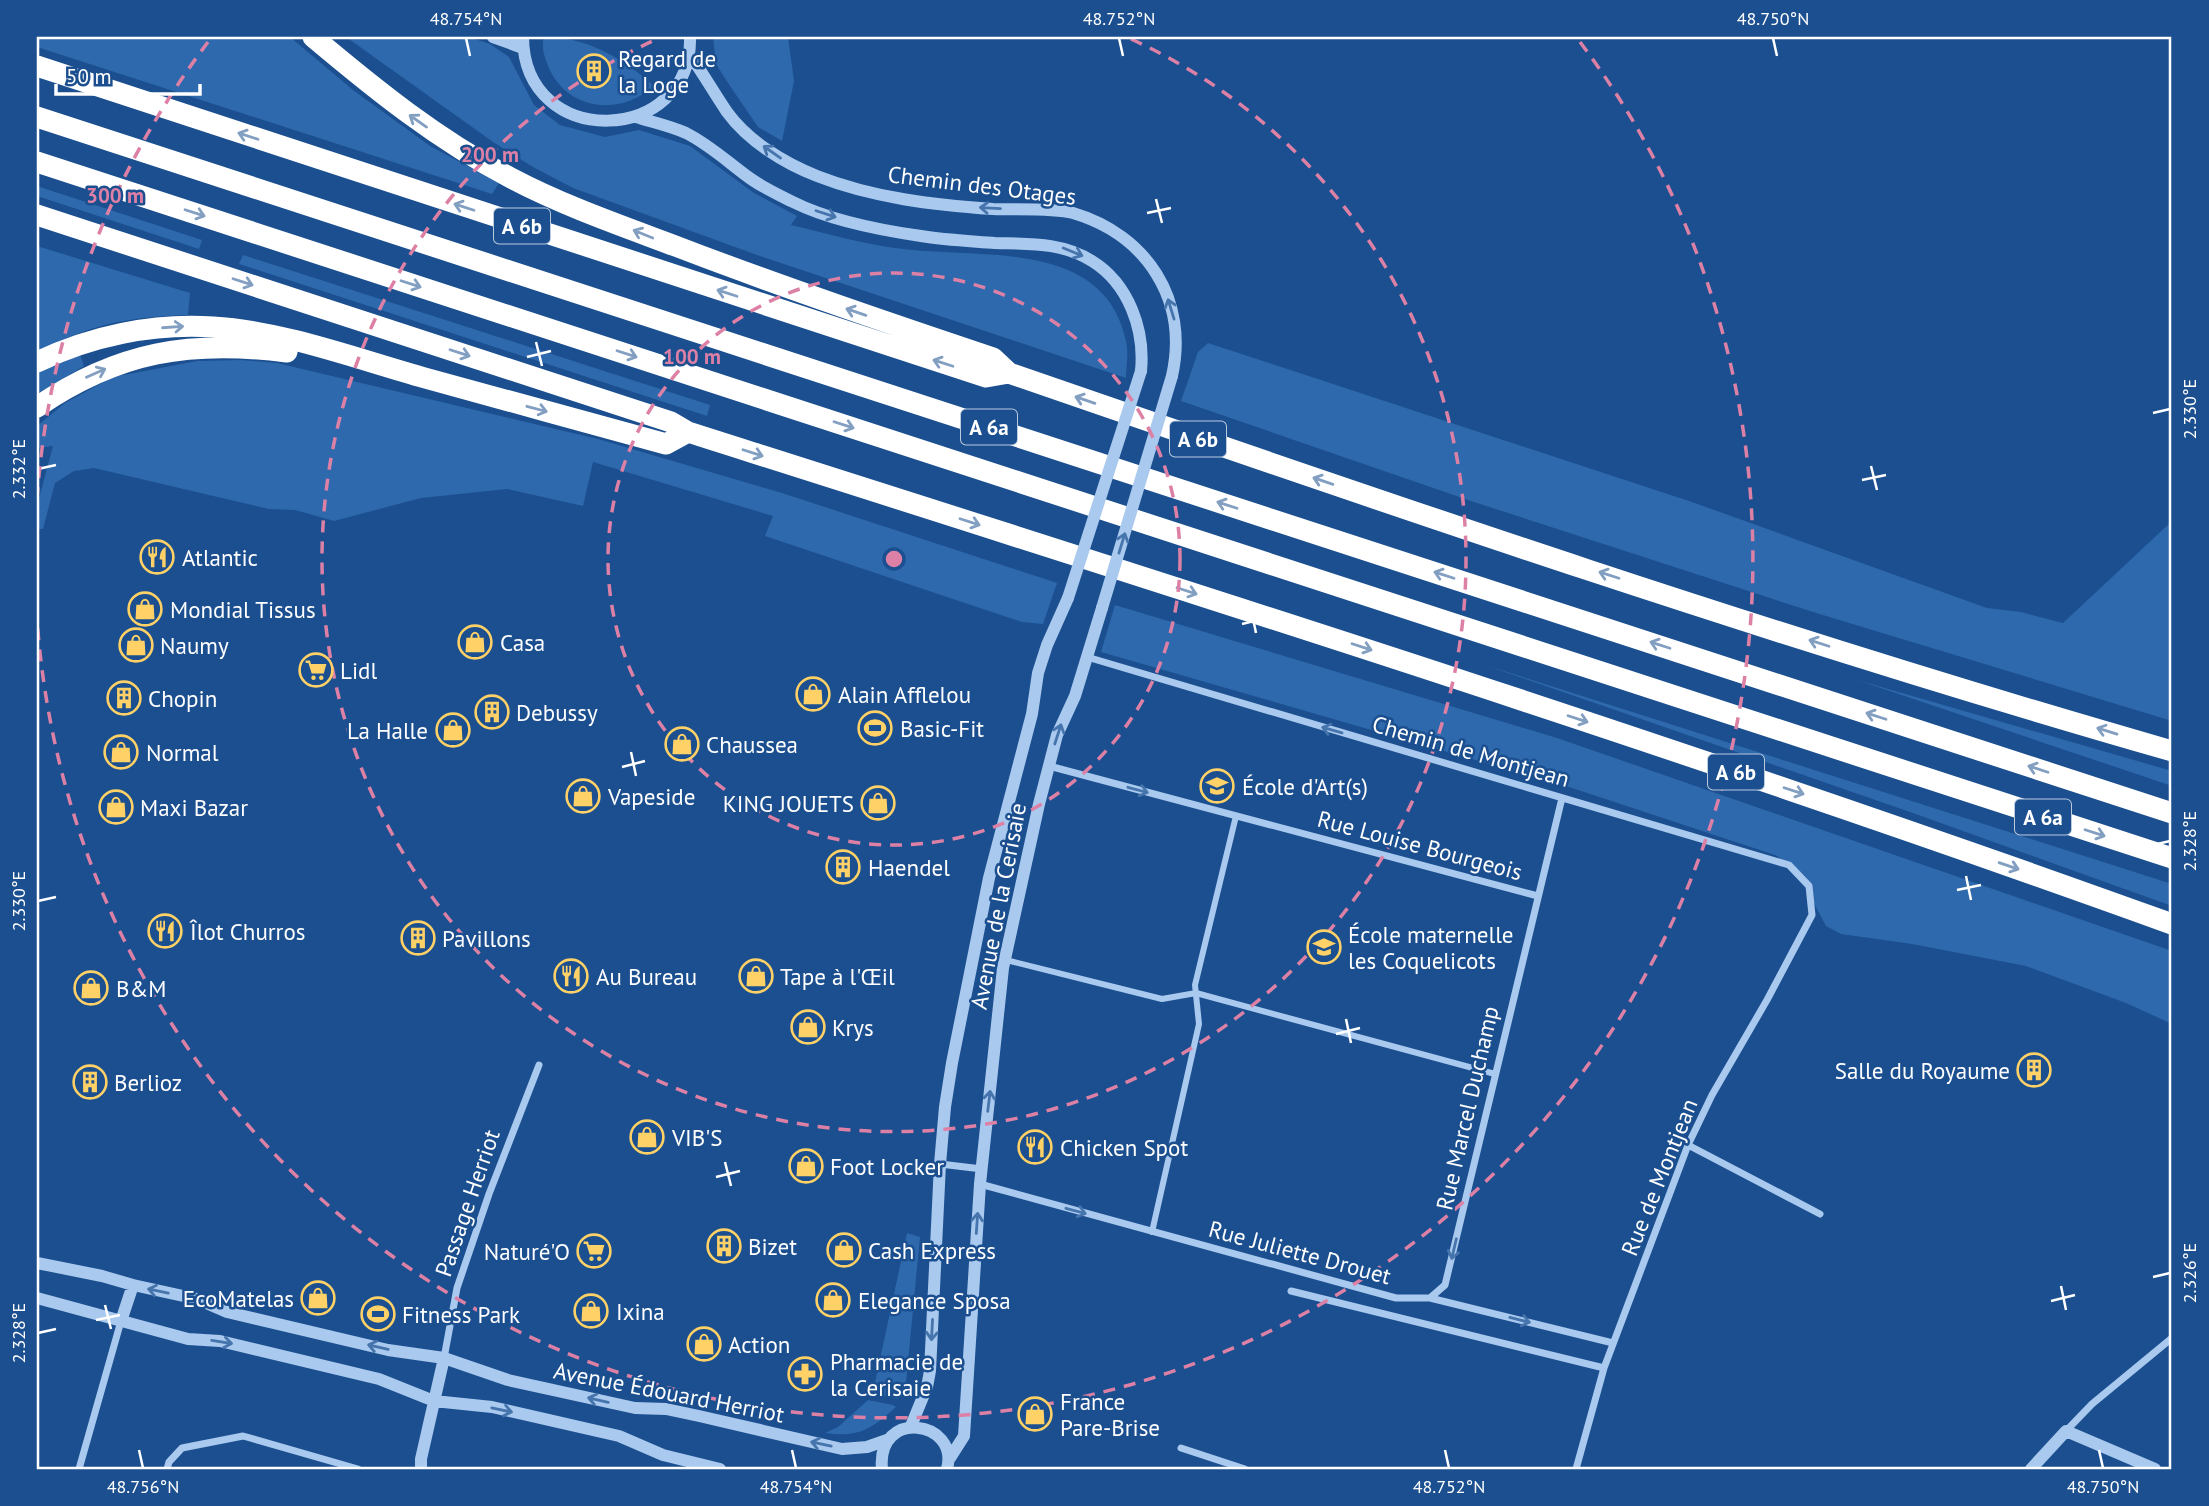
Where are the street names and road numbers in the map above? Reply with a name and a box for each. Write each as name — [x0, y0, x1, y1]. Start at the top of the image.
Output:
street label: Chemin des Otages — [886, 159, 1078, 211]
road number: A 6b — [494, 208, 550, 244]
road number: A 6a — [961, 410, 1017, 444]
road number: A 6b — [1170, 422, 1226, 457]
street label: Chemin de Montjean — [1369, 709, 1573, 793]
road number: A 6b — [1708, 754, 1764, 790]
street label: Avenue de la Cerisaie — [964, 800, 1032, 1012]
road number: A 6a — [2015, 800, 2071, 834]
street label: Rue Louise Bourgeois — [1315, 804, 1525, 886]
street label: Rue Marcel Duchamp — [1429, 1003, 1505, 1213]
street label: Rue de Montjean — [1614, 1094, 1704, 1260]
street label: Passage Herriot — [428, 1126, 506, 1280]
street label: Rue Juliette Drouet — [1206, 1214, 1395, 1290]
street label: Avenue Édouard Herriot — [551, 1355, 787, 1429]

